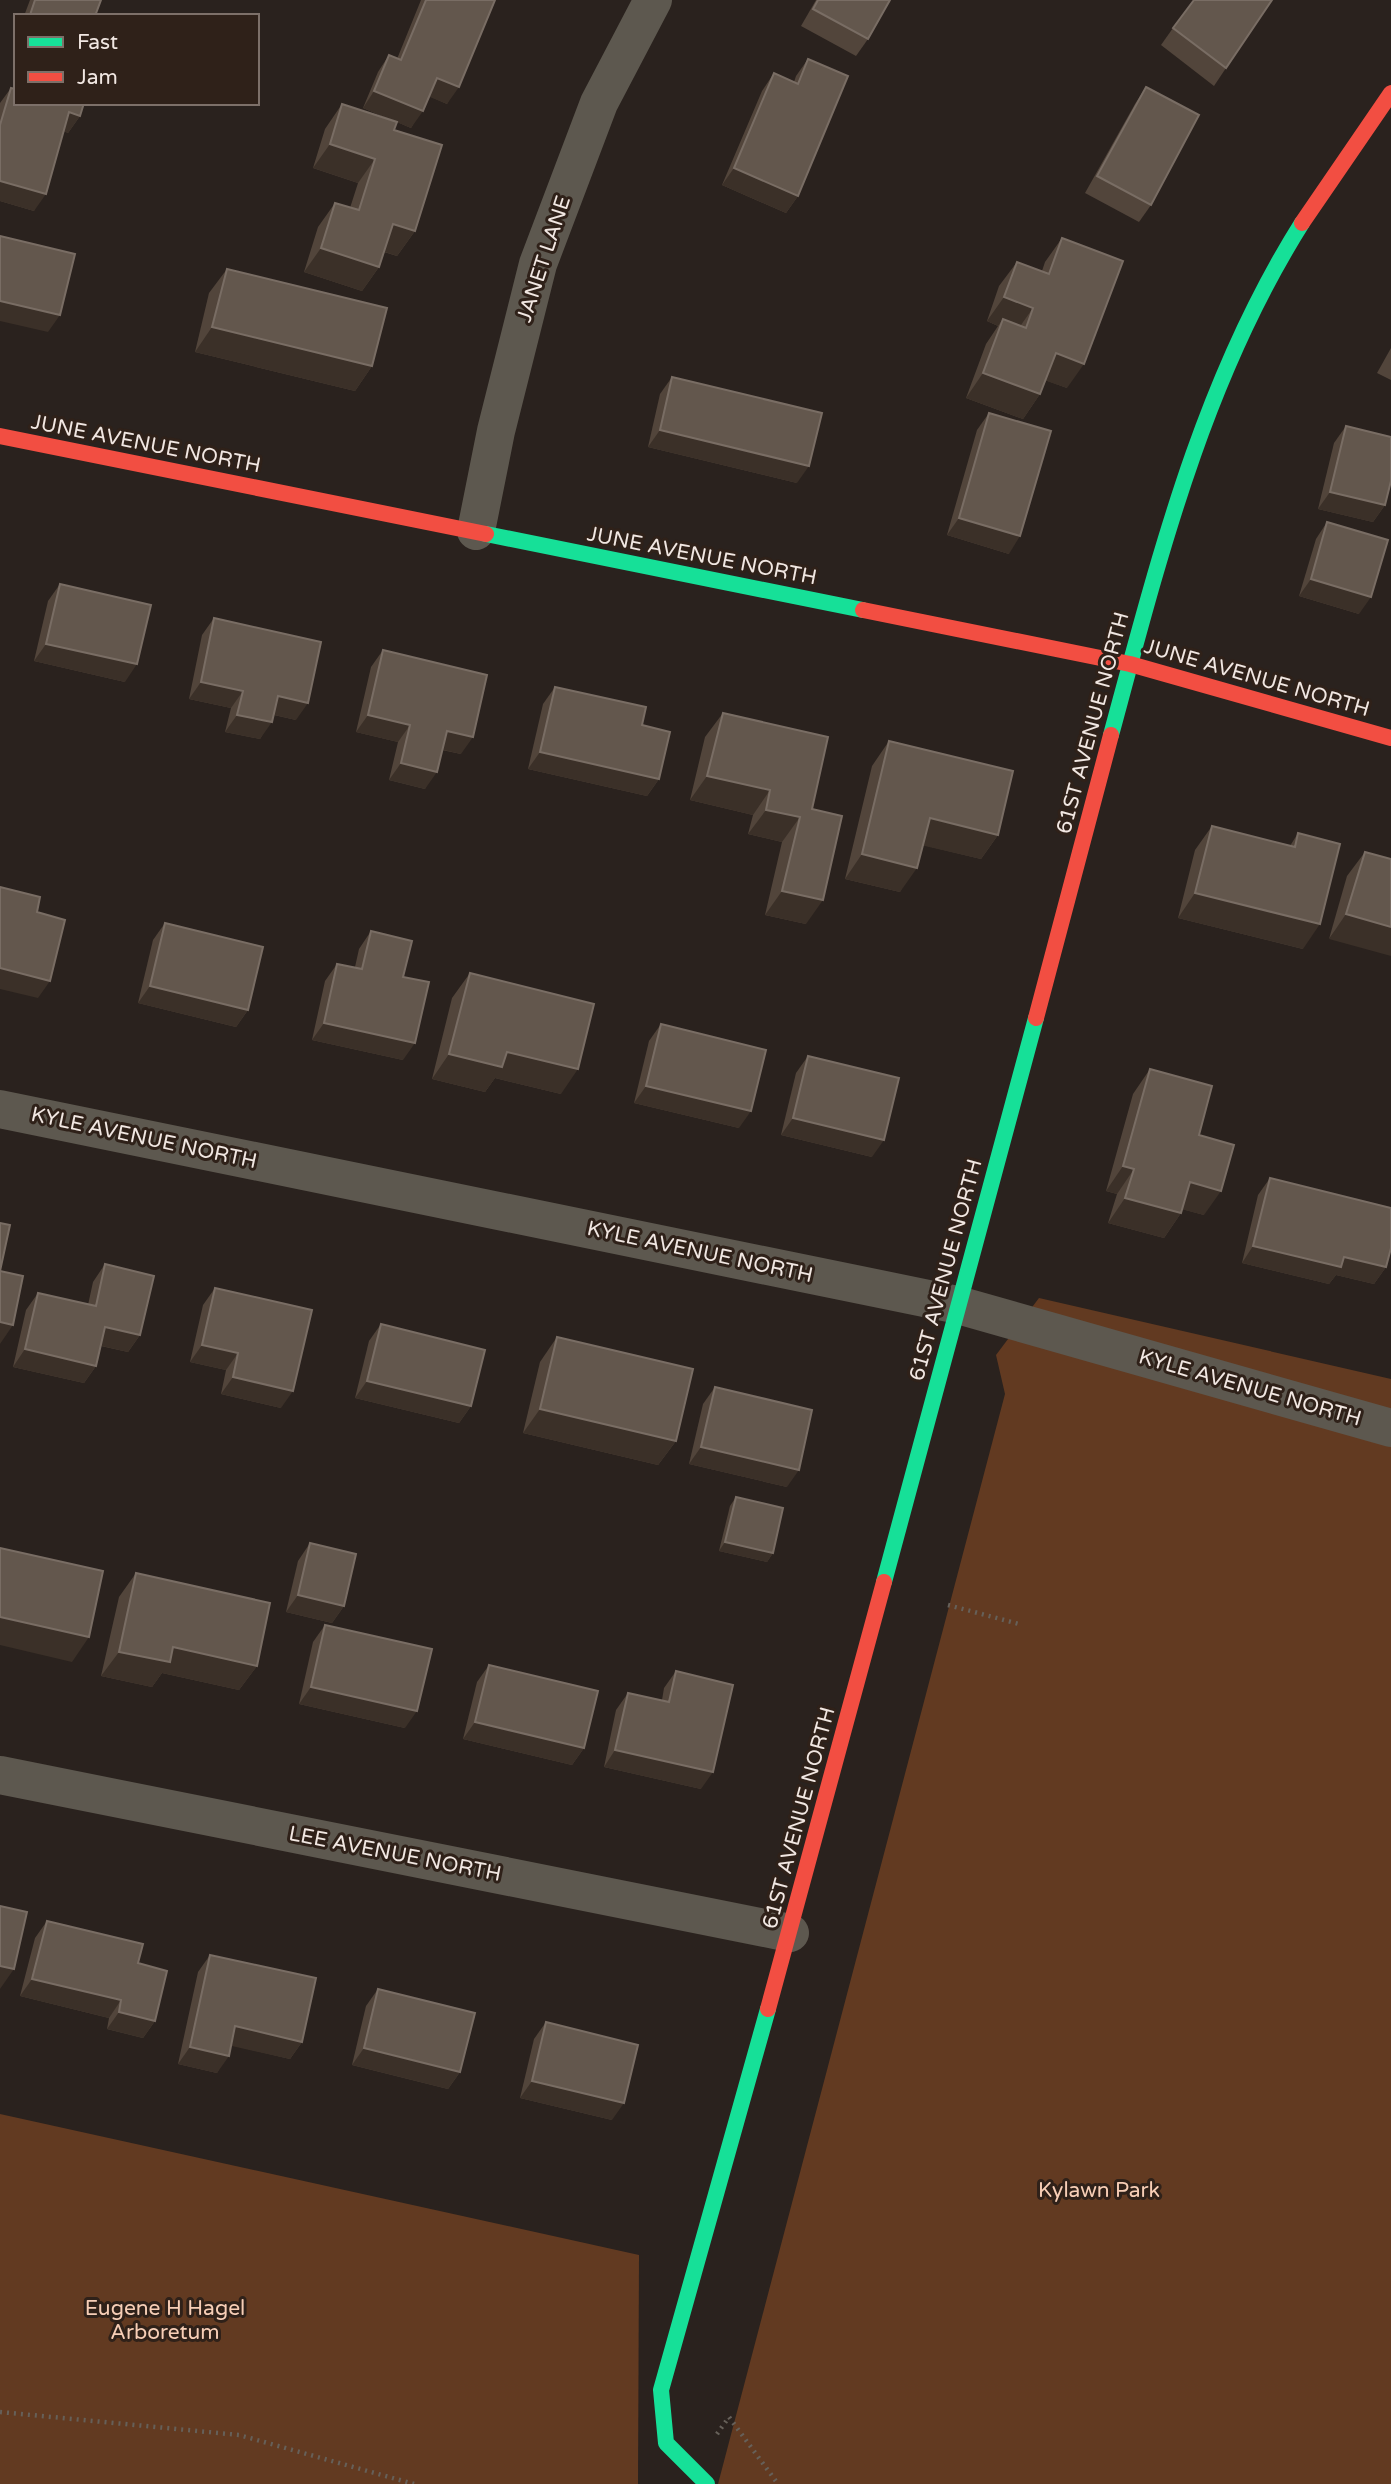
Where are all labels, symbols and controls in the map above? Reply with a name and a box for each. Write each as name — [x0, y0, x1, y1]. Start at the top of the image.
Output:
legend — [14, 14, 259, 105]
text: Fast — [77, 30, 118, 55]
text: Jam — [77, 65, 118, 90]
street label: JANET LANE — [512, 193, 576, 325]
street label: JUNE AVENUE NORTH — [29, 409, 263, 479]
street label: JUNE AVENUE NORTH — [585, 521, 819, 591]
street label: 61ST AVENUE NORTH — [1051, 609, 1135, 837]
street label: JUNE AVENUE NORTH — [1141, 634, 1373, 722]
street label: KYLE AVENUE NORTH — [29, 1102, 259, 1174]
street label: 61ST AVENUE NORTH — [904, 1156, 988, 1384]
street label: KYLE AVENUE NORTH — [585, 1216, 815, 1288]
street label: KYLE AVENUE NORTH — [1136, 1344, 1364, 1432]
street label: 61ST AVENUE NORTH — [757, 1704, 841, 1932]
street label: LEE AVENUE NORTH — [286, 1821, 504, 1887]
park label: Kylawn Park — [1038, 2178, 1160, 2203]
park label: Eugene H Hagel Arboretum — [85, 2296, 245, 2345]

